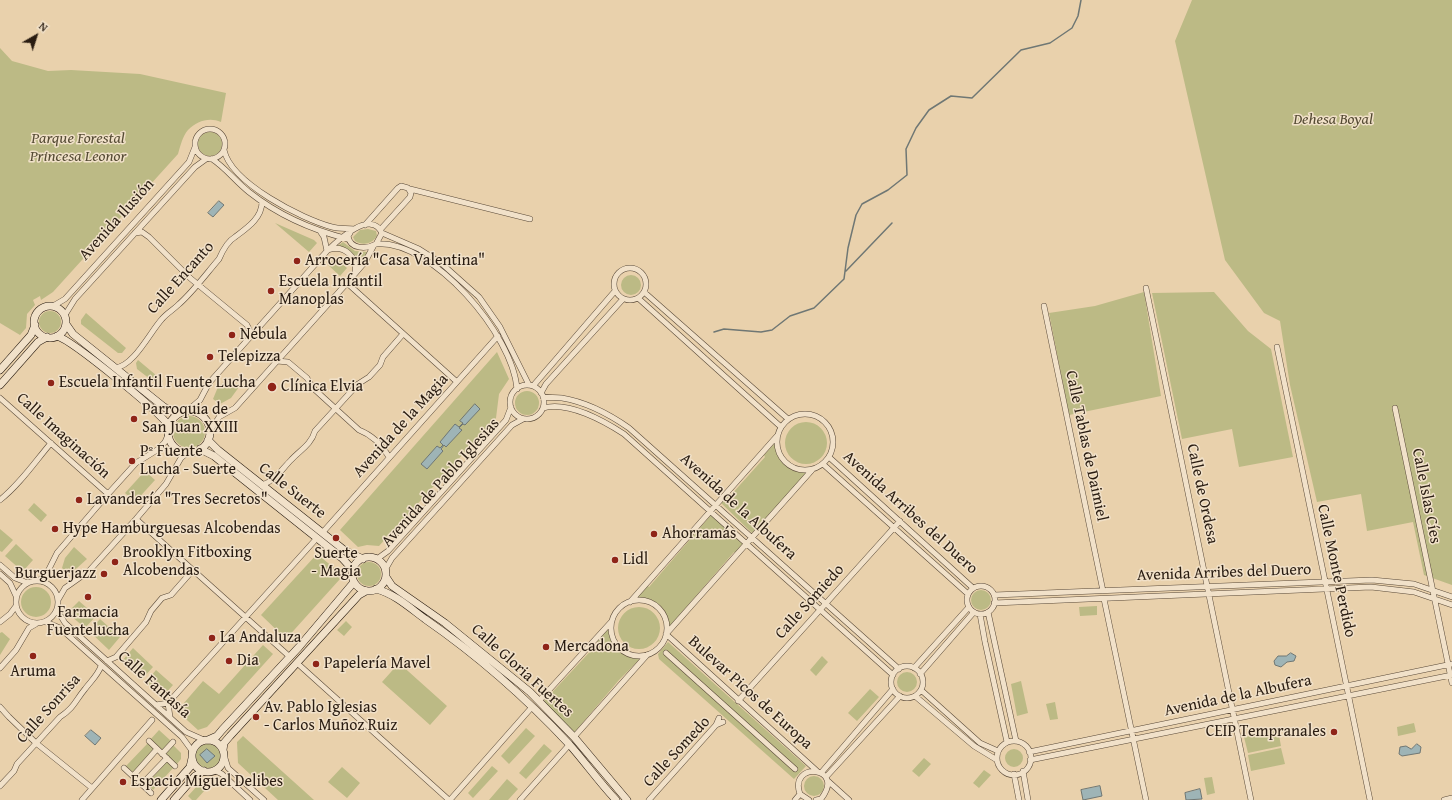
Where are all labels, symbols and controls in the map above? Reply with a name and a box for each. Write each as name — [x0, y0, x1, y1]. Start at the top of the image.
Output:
north arrow — [16, 16, 56, 56]
text: N — [36, 18, 51, 35]
park label: Dehesa Boyal — [1293, 110, 1373, 130]
park label: Parque Forestal Princesa Leonor — [30, 129, 126, 167]
street label: Avenida Ilusión — [75, 175, 159, 265]
street label: Calle Encanto — [143, 238, 219, 318]
place label: Arrocería "Casa Valentina" — [305, 251, 485, 271]
marker: Arrocería "Casa Valentina" — [292, 256, 302, 266]
place label: Escuela Infantil Manoplas — [279, 272, 382, 310]
marker: Escuela Infantil Manoplas — [266, 286, 276, 296]
place label: Nébula — [240, 325, 287, 345]
marker: Nébula — [227, 330, 237, 340]
place label: Telepizza — [218, 347, 281, 367]
marker: Telepizza — [205, 352, 215, 362]
street label: Calle Tablas de Daimiel — [1061, 369, 1111, 523]
street label: Avenida de la Magia — [349, 370, 453, 482]
place label: Escuela Infantil Fuente Lucha — [59, 373, 256, 393]
place label: Clínica Elvia — [281, 377, 363, 397]
marker: Escuela Infantil Fuente Lucha — [46, 378, 56, 388]
marker: Clínica Elvia — [266, 381, 278, 393]
street label: Calle Imaginación — [12, 389, 114, 483]
place label: Parroquia de San Juan XXIII — [142, 400, 238, 438]
marker: Parroquia de San Juan XXIII — [129, 414, 139, 424]
street label: Avenida de Pablo Iglesias — [378, 415, 504, 551]
place label: Pº Fuente Lucha - Suerte — [140, 442, 236, 480]
street label: Calle de Ordesa — [1182, 442, 1222, 546]
street label: Avenida Arribes del Duero — [839, 447, 981, 579]
street label: Calle Islas Cíes — [1407, 447, 1445, 545]
street label: Avenida de la Albufera — [676, 450, 800, 564]
marker: Pº Fuente Lucha - Suerte — [127, 456, 137, 466]
street label: Calle Suerte — [255, 459, 329, 523]
place label: Lavandería "Tres Secretos" — [87, 490, 268, 510]
marker: Lavandería "Tres Secretos" — [74, 495, 84, 505]
street label: Calle Monte Perdido — [1313, 503, 1359, 639]
place label: Hype Hamburguesas Alcobendas — [63, 519, 281, 539]
marker: Hype Hamburguesas Alcobendas — [50, 524, 60, 534]
place label: Ahorramás — [662, 524, 736, 544]
marker: Ahorramás — [649, 529, 659, 539]
marker: Suerte - Magia — [331, 533, 341, 543]
place label: Brooklyn Fitboxing Alcobendas — [123, 543, 252, 581]
place label: Suerte - Magia — [311, 544, 361, 582]
place label: Lidl — [623, 550, 648, 570]
marker: Lidl — [610, 555, 620, 565]
marker: Brooklyn Fitboxing Alcobendas — [110, 557, 120, 567]
street label: Avenida Arribes del Duero — [1136, 560, 1312, 586]
street label: Calle Somiedo — [771, 561, 849, 643]
place label: Burguerjazz — [15, 564, 96, 584]
marker: Burguerjazz — [99, 569, 109, 579]
marker: Farmacia Fuentelucha — [83, 592, 93, 602]
place label: Farmacia Fuentelucha — [47, 603, 129, 641]
street label: Calle Gloria Fuertes — [467, 620, 577, 722]
place label: La Andaluza — [220, 628, 301, 648]
street label: Bulevar Picos de Europa — [684, 632, 816, 754]
marker: La Andaluza — [207, 633, 217, 643]
place label: Mercadona — [554, 637, 629, 657]
marker: Mercadona — [541, 642, 551, 652]
street label: Calle Fantasía — [114, 647, 194, 723]
marker: Aruma — [28, 651, 38, 661]
place label: Dia — [237, 651, 259, 671]
place label: Papelería Mavel — [324, 654, 430, 674]
marker: Dia — [224, 656, 234, 666]
marker: Papelería Mavel — [311, 659, 321, 669]
place label: Aruma — [10, 662, 56, 682]
street label: Calle Sonrisa — [13, 671, 85, 747]
street label: Avenida de la Albufera — [1163, 671, 1313, 721]
place label: Av. Pablo Iglesias - Carlos Muñoz Ruiz — [264, 698, 397, 736]
marker: Av. Pablo Iglesias - Carlos Muñoz Ruiz — [251, 712, 261, 722]
street label: Calle Somedo — [639, 713, 715, 791]
place label: CEIP Tempranales — [1206, 722, 1326, 742]
marker: CEIP Tempranales — [1329, 727, 1339, 737]
place label: Espacio Miguel Delibes — [131, 772, 283, 792]
marker: Espacio Miguel Delibes — [118, 777, 128, 787]

